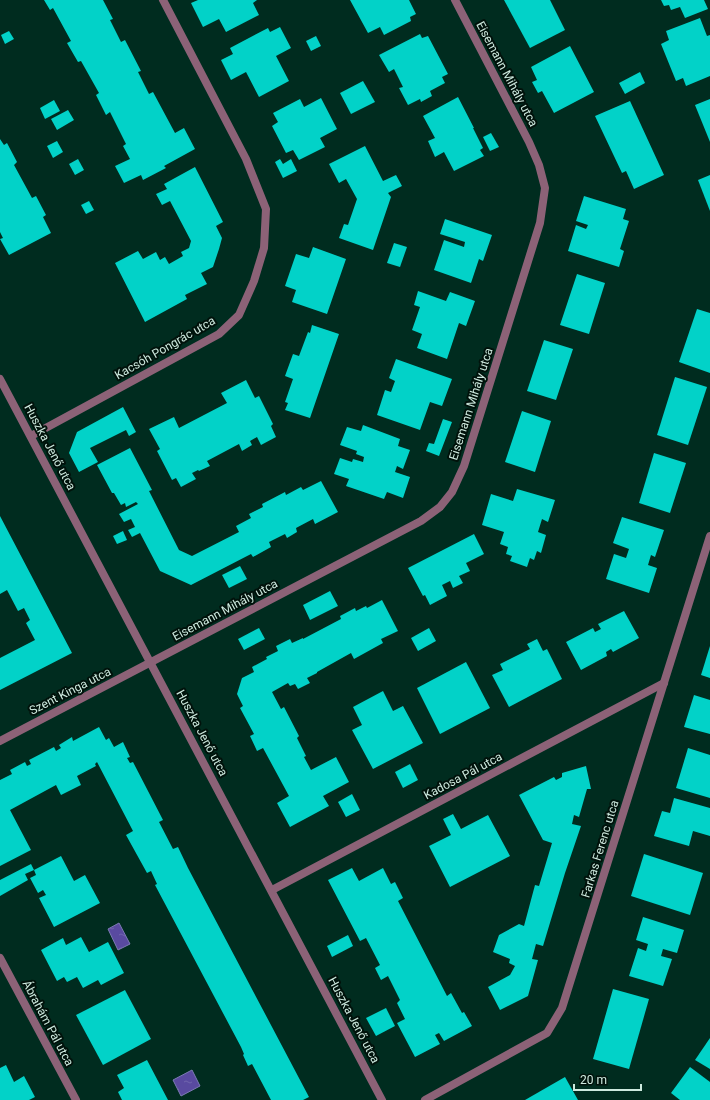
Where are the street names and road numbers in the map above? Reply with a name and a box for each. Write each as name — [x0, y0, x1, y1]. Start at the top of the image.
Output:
street label: Eisemann Mihály utca — [473, 19, 541, 129]
street label: Kacsóh Pongrác utca — [112, 314, 218, 382]
street label: Eisemann Mihály utca — [446, 346, 496, 462]
street label: Huszka Jenő utca — [21, 401, 79, 493]
street label: Eisemann Mihály utca — [170, 576, 280, 644]
street label: Szent Kinga utca — [27, 664, 113, 718]
street label: Huszka Jenő utca — [173, 687, 231, 779]
street label: Kadosa Pál utca — [421, 749, 505, 803]
street label: Farkas Ferenc utca — [579, 799, 621, 899]
street label: Huszka Jenő utca — [325, 974, 383, 1066]
street label: Ábrahám Pál utca — [20, 977, 77, 1068]

